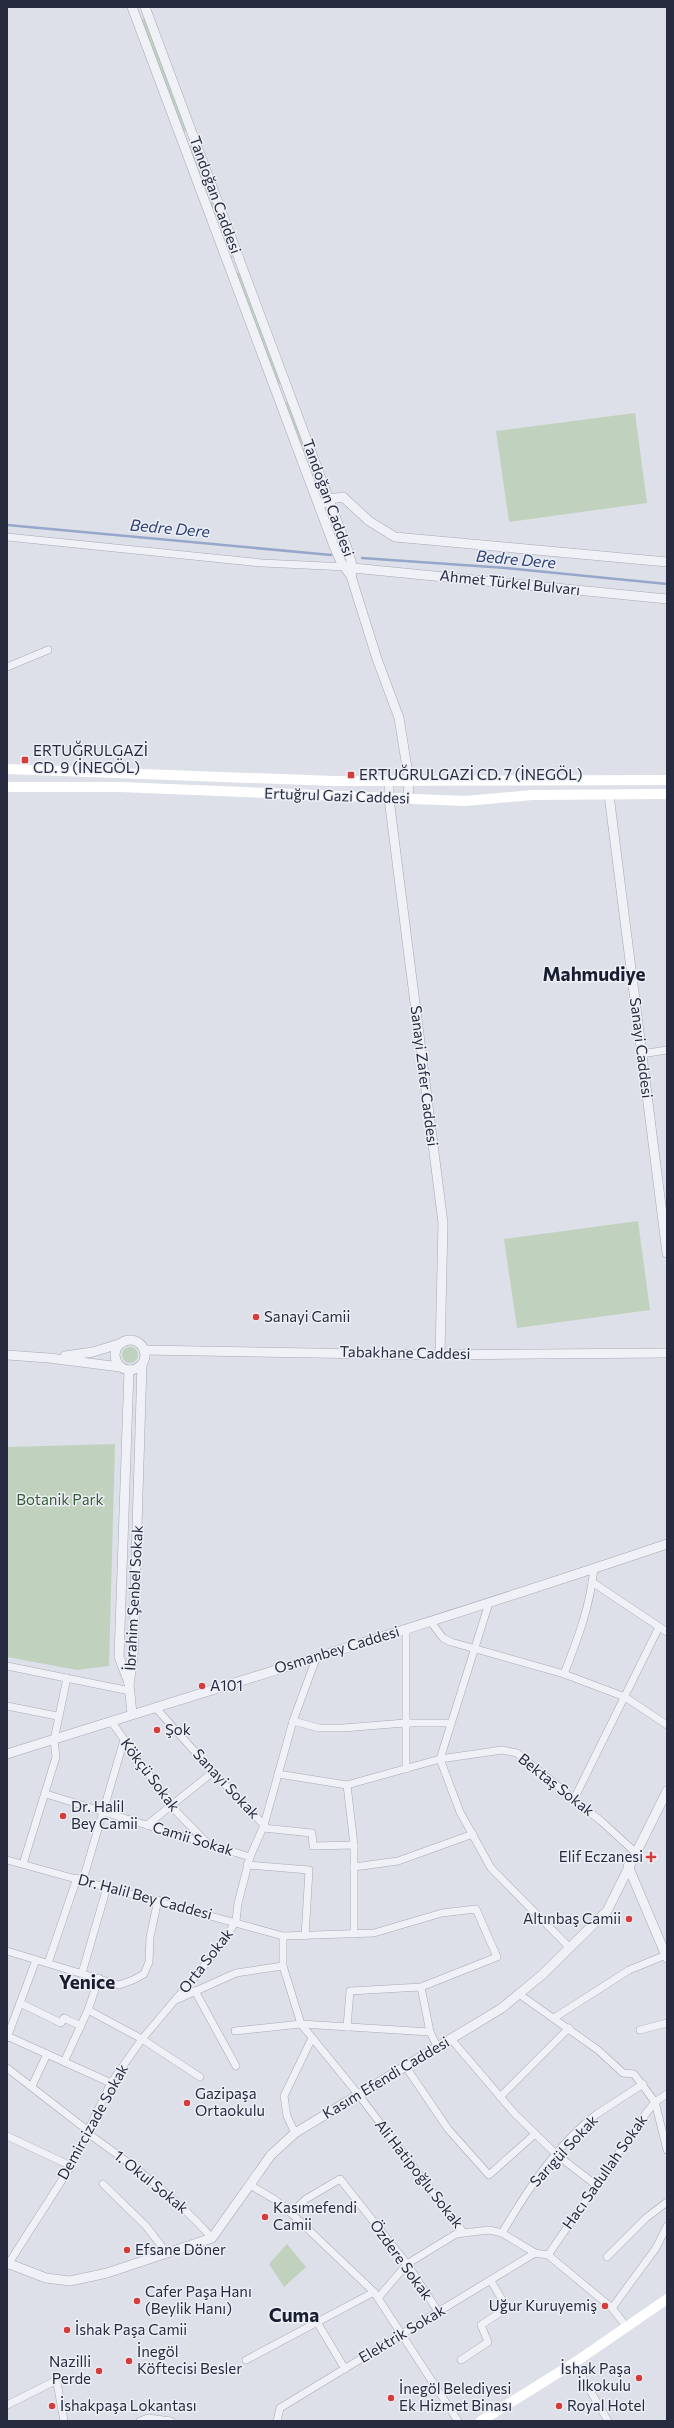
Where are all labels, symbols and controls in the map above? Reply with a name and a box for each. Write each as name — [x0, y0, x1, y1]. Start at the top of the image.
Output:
street label: Tandoğan Caddesi — [186, 133, 246, 256]
street label: Tandoğan Caddesi — [299, 436, 359, 559]
water label: Bedre Dere — [129, 515, 211, 541]
water label: Bedre Dere — [475, 546, 557, 572]
street label: Ahmet Türkel Bulvarı — [439, 566, 581, 598]
place label: ERTUĞRULGAZİ CD. 9 (İNEGÖL) — [33, 740, 148, 776]
marker: ERTUĞRULGAZİ CD. 9 (İNEGÖL) — [20, 755, 30, 765]
place label: ERTUĞRULGAZİ CD. 7 (İNEGÖL) — [359, 764, 583, 783]
marker: ERTUĞRULGAZİ CD. 7 (İNEGÖL) — [346, 770, 356, 780]
street label: Ertuğrul Gazi Caddesi — [264, 783, 410, 807]
district label: Mahmudiye — [543, 962, 645, 985]
street label: Sanayi Caddesi — [627, 996, 657, 1099]
street label: Sanayi Zafer Caddesi — [407, 1004, 443, 1147]
place label: Sanayi Camii — [264, 1307, 350, 1325]
marker: Sanayi Camii — [251, 1312, 261, 1322]
street label: Tabakhane Caddesi — [339, 1342, 471, 1362]
park label: Botanik Park — [16, 1490, 104, 1508]
street label: İbrahim Şenbel Sokak — [120, 1525, 146, 1671]
street label: Osmanbey Caddesi — [272, 1621, 401, 1677]
place label: A101 — [210, 1676, 243, 1694]
marker: A101 — [197, 1681, 207, 1691]
place label: Şok — [165, 1720, 191, 1738]
marker: Şok — [152, 1725, 162, 1735]
street label: Kökçü Sokak — [117, 1734, 184, 1814]
street label: Sanayi Sokak — [190, 1745, 264, 1822]
street label: Bektaş Sokak — [515, 1749, 598, 1819]
place label: Dr. Halil Bey Camii — [71, 1797, 138, 1832]
marker: Dr. Halil Bey Camii — [58, 1811, 68, 1821]
street label: Camii Sokak — [151, 1817, 236, 1859]
place label: Elif Eczanesi — [559, 1847, 643, 1865]
marker: Elif Eczanesi — [646, 1852, 656, 1862]
street label: Dr. Halil Bey Caddesi — [76, 1869, 214, 1923]
place label: Altınbaş Camii — [523, 1909, 621, 1927]
marker: Altınbaş Camii — [624, 1914, 634, 1924]
street label: Orta Sokak — [174, 1925, 236, 1996]
district label: Yenice — [59, 1970, 115, 1993]
street label: Kasım Efendi Caddesi — [319, 2032, 452, 2122]
street label: Demircizade Sokak — [53, 2061, 131, 2183]
place label: Gazipaşa Ortaokulu — [195, 2084, 265, 2119]
marker: Gazipaşa Ortaokulu — [182, 2098, 192, 2108]
street label: Sarıgül Sokak — [525, 2111, 601, 2190]
street label: Hacı Sadullah Sokak — [558, 2111, 650, 2232]
street label: Ali Hatipoğlu Sokak — [372, 2115, 468, 2231]
street label: 1. Okul Sokak — [111, 2146, 192, 2217]
place label: Kasımefendi Camii — [273, 2198, 357, 2233]
marker: Kasımefendi Camii — [260, 2212, 270, 2222]
street label: Özdere Sokak — [367, 2216, 437, 2303]
place label: Efsane Döner — [135, 2240, 226, 2258]
marker: Efsane Döner — [122, 2245, 132, 2255]
place label: Cafer Paşa Hanı (Beylik Hanı) — [145, 2282, 252, 2317]
marker: Cafer Paşa Hanı (Beylik Hanı) — [132, 2296, 142, 2306]
place label: Uğur Kuruyemiş — [489, 2296, 597, 2314]
street label: Elektrik Sokak — [355, 2300, 448, 2366]
marker: Uğur Kuruyemiş — [600, 2301, 610, 2311]
district label: Cuma — [269, 2303, 319, 2326]
place label: İshak Paşa Camii — [75, 2320, 187, 2338]
marker: İshak Paşa Camii — [62, 2325, 72, 2335]
place label: İnegöl Köftecisi Besler — [137, 2342, 242, 2377]
place label: Nazilli Perde — [49, 2352, 91, 2387]
marker: İnegöl Köftecisi Besler — [124, 2356, 134, 2366]
place label: İshak Paşa İlkokulu — [561, 2359, 631, 2394]
marker: Nazilli Perde — [94, 2366, 104, 2376]
marker: İshak Paşa İlkokulu — [634, 2373, 644, 2383]
place label: İnegöl Belediyesi Ek Hizmet Binası — [399, 2379, 512, 2414]
marker: İnegöl Belediyesi Ek Hizmet Binası — [386, 2393, 396, 2403]
place label: İshakpaşa Lokantası — [60, 2396, 197, 2414]
place label: Royal Hotel — [567, 2396, 645, 2414]
marker: İshakpaşa Lokantası — [47, 2401, 57, 2411]
marker: Royal Hotel — [554, 2401, 564, 2411]

